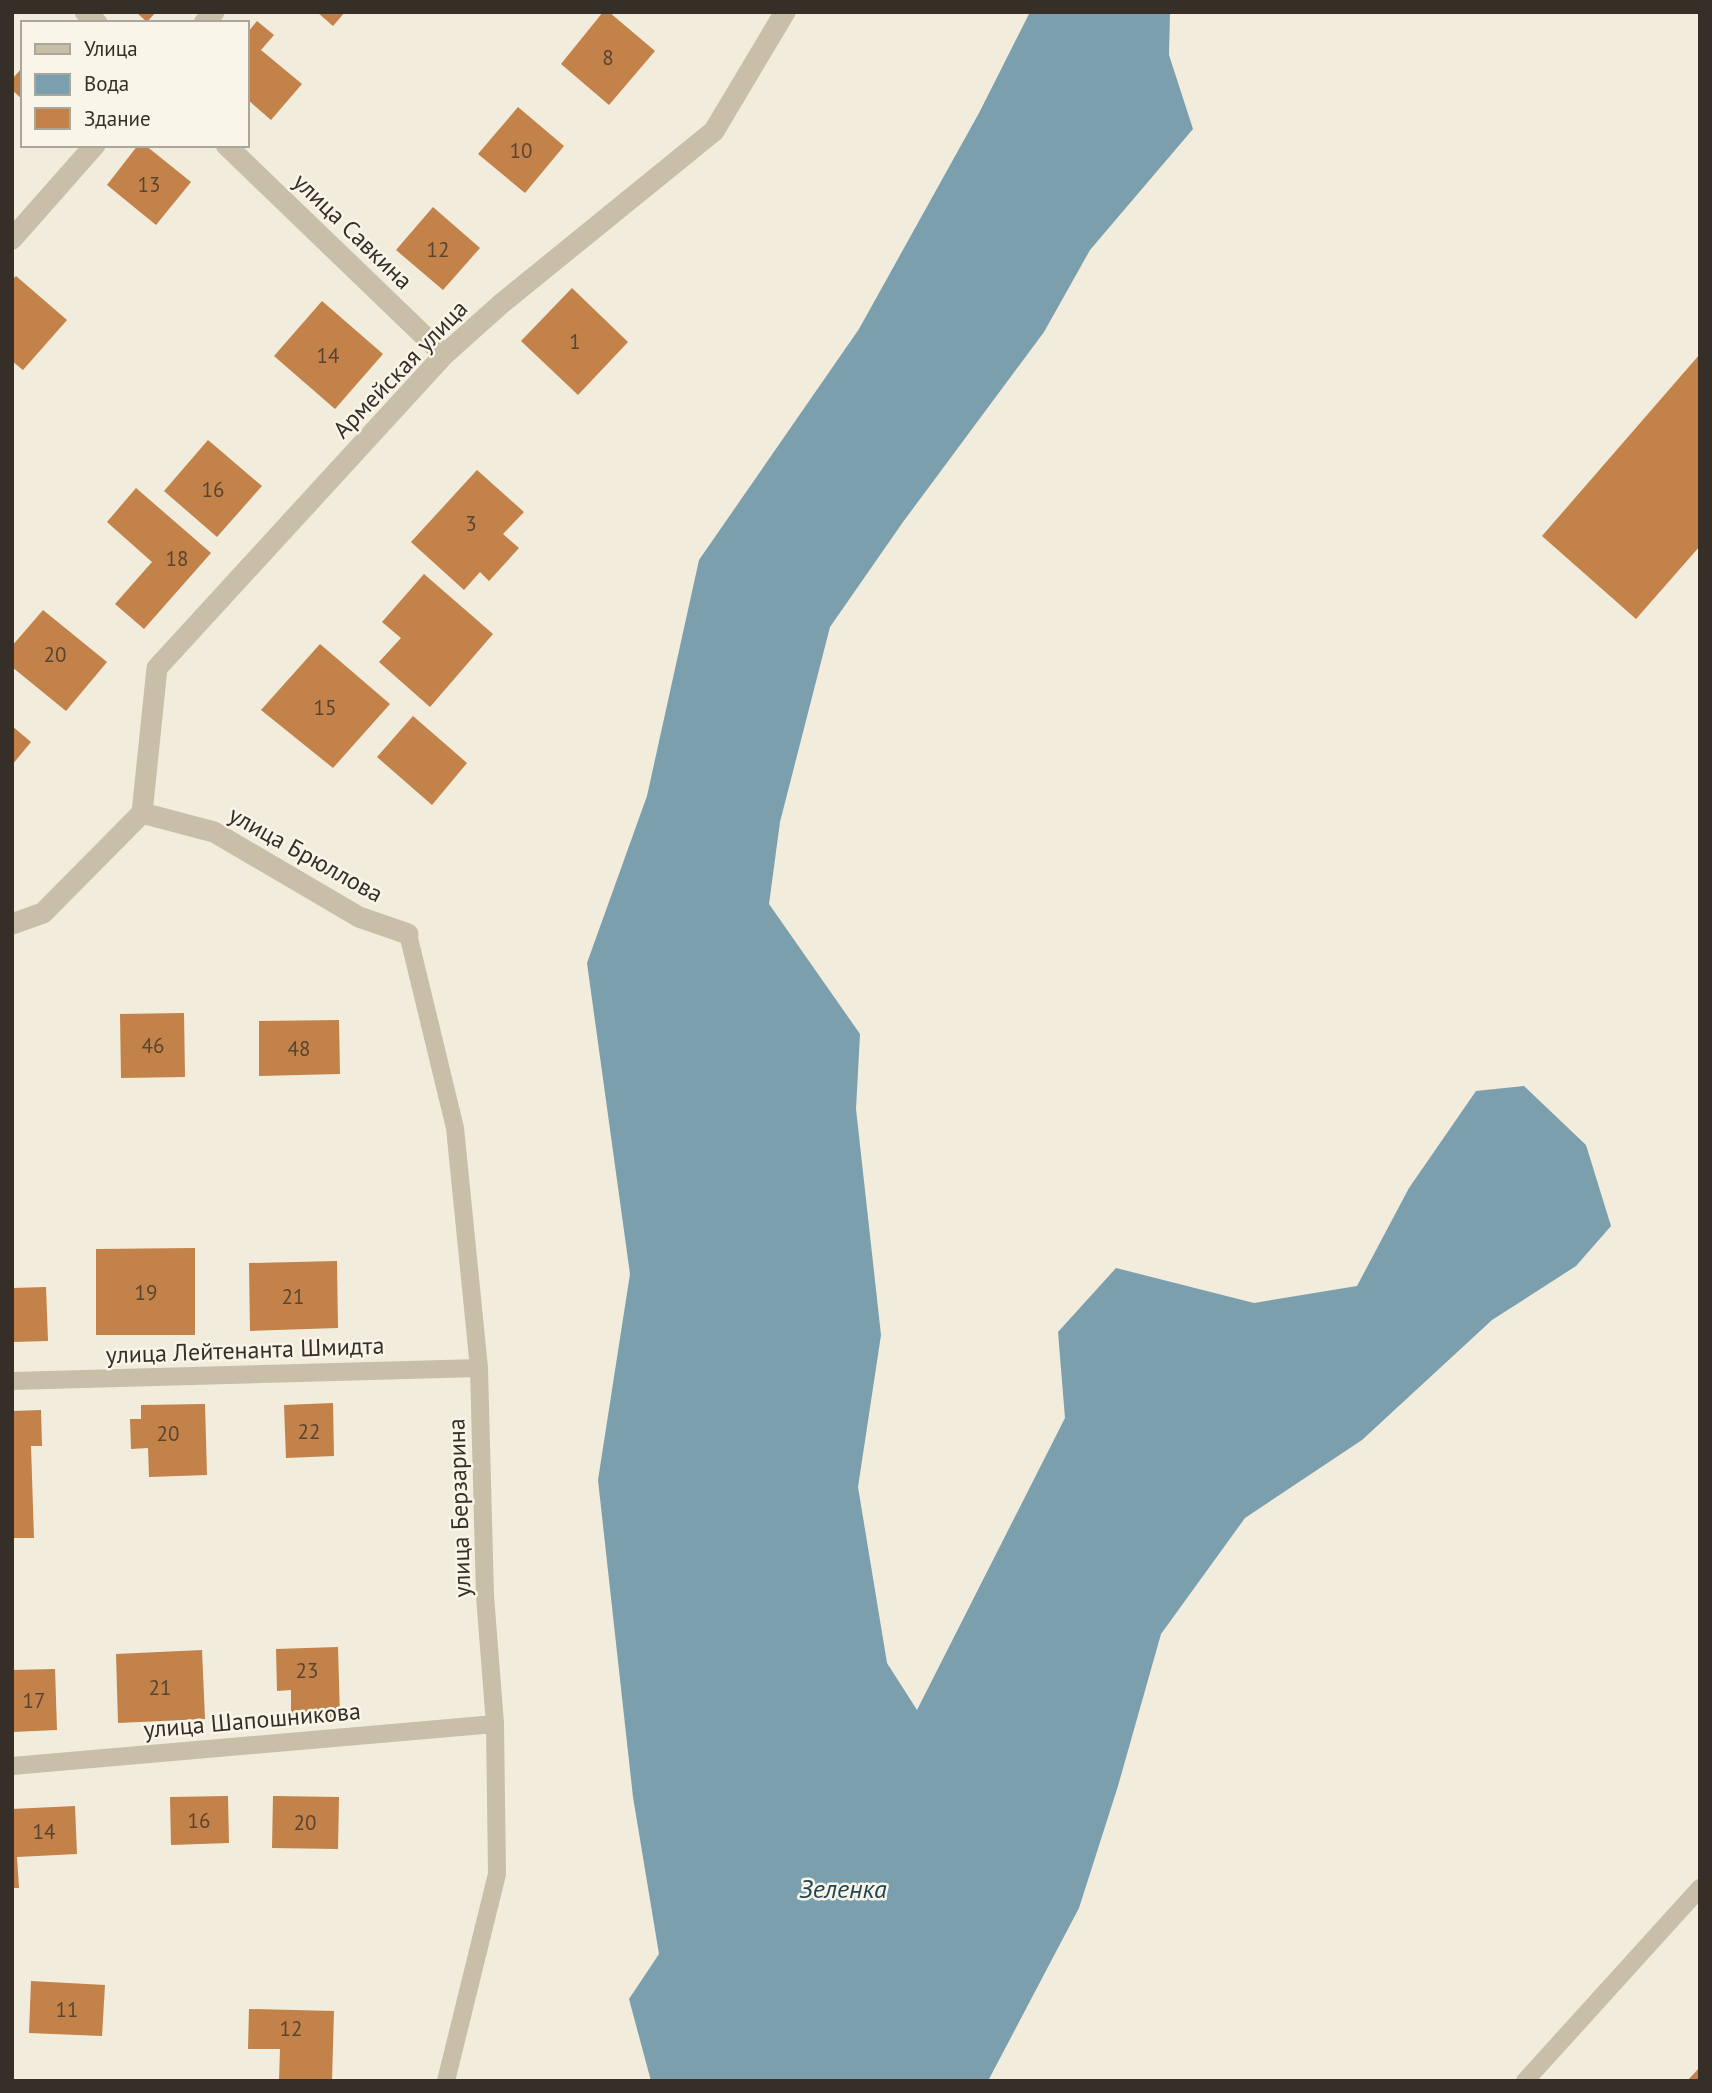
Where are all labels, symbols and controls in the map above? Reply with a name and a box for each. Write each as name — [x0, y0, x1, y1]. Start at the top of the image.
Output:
legend — [21, 21, 248, 147]
text: Улица — [84, 35, 138, 62]
house number: 8 — [602, 44, 614, 71]
text: Вода — [84, 70, 129, 97]
text: Здание — [84, 105, 151, 132]
house number: 10 — [510, 137, 532, 164]
street label: улица Савкина — [287, 166, 419, 296]
house number: 13 — [138, 171, 160, 198]
house number: 12 — [427, 236, 449, 263]
street label: Армейская улица — [326, 293, 474, 445]
house number: 1 — [569, 328, 581, 355]
house number: 14 — [317, 342, 339, 369]
house number: 16 — [202, 476, 224, 503]
house number: 3 — [465, 510, 477, 537]
house number: 18 — [166, 545, 188, 572]
house number: 20 — [44, 641, 66, 668]
house number: 15 — [314, 694, 336, 721]
street label: улица Брюллова — [223, 799, 389, 909]
house number: 46 — [142, 1032, 164, 1059]
house number: 48 — [288, 1035, 310, 1062]
house number: 19 — [135, 1279, 157, 1306]
house number: 21 — [282, 1283, 304, 1310]
street label: улица Лейтенанта Шмидта — [105, 1330, 385, 1370]
house number: 22 — [298, 1418, 320, 1445]
street label: улица Берзарина — [440, 1418, 478, 1598]
house number: 20 — [157, 1420, 179, 1447]
house number: 23 — [296, 1657, 318, 1684]
house number: 21 — [149, 1674, 171, 1701]
house number: 17 — [23, 1687, 45, 1714]
street label: улица Шапошникова — [142, 1695, 362, 1745]
house number: 16 — [188, 1807, 210, 1834]
house number: 20 — [294, 1809, 316, 1836]
house number: 14 — [33, 1818, 55, 1845]
water label: Зеленка — [799, 1872, 887, 1905]
house number: 11 — [56, 1996, 78, 2023]
house number: 12 — [280, 2015, 302, 2042]

